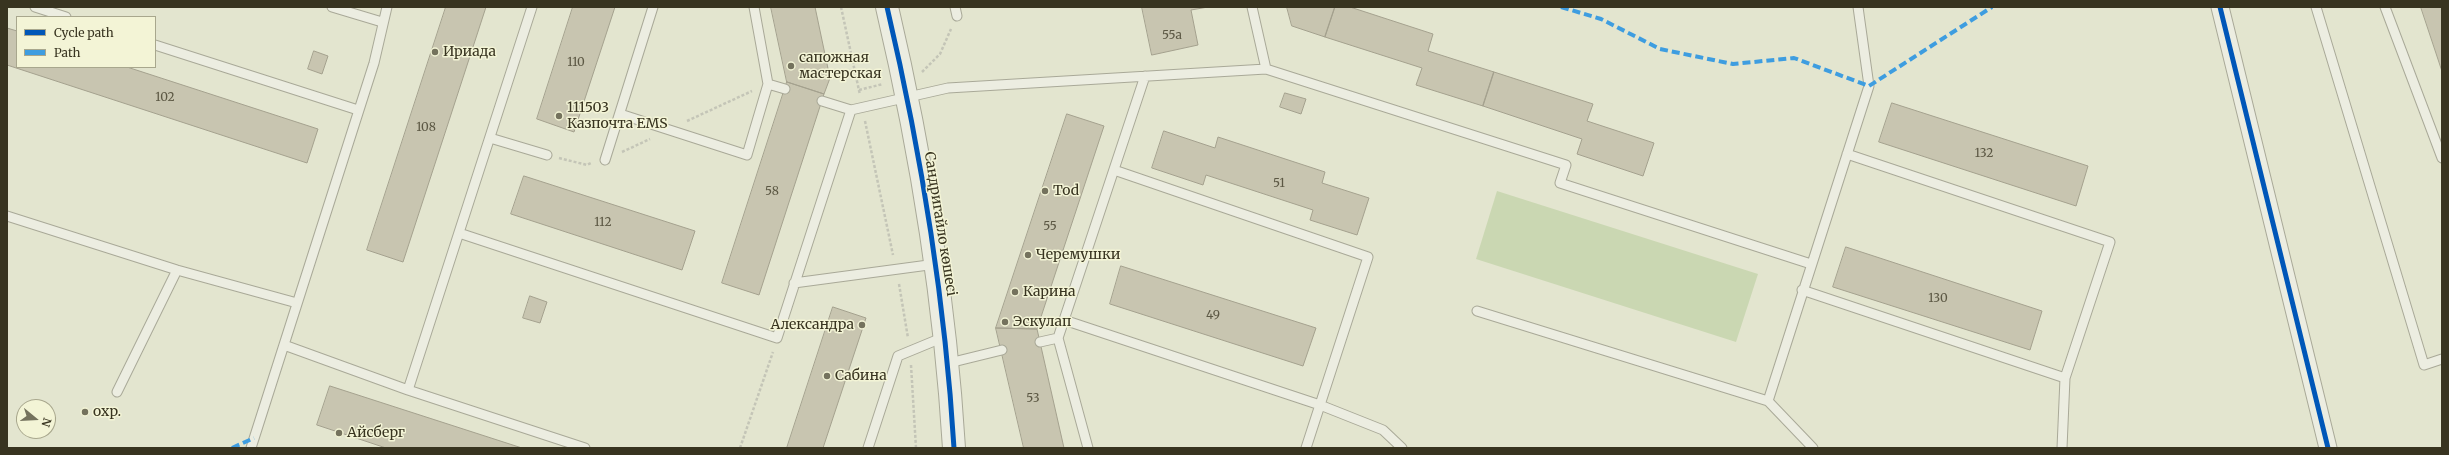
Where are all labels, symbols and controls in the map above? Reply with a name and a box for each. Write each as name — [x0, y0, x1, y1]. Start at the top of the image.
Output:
legend — [16, 16, 156, 68]
text: Cycle path — [54, 25, 114, 40]
house number: 55а — [1162, 29, 1182, 43]
place label: Ириада — [443, 44, 496, 60]
text: Path — [54, 45, 80, 60]
marker: Ириада — [430, 47, 440, 57]
place label: сапожная мастерская — [799, 50, 882, 82]
house number: 110 — [567, 56, 585, 70]
marker: сапожная мастерская — [786, 61, 796, 71]
house number: 102 — [155, 91, 175, 105]
place label: 111503 Казпочта EMS — [567, 100, 668, 132]
marker: 111503 Казпочта EMS — [554, 111, 564, 121]
house number: 108 — [416, 121, 436, 135]
house number: 132 — [1975, 147, 1993, 161]
street label: Сандригайло көшесі — [920, 150, 960, 298]
house number: 51 — [1273, 177, 1285, 191]
place label: Tod — [1053, 183, 1079, 199]
house number: 58 — [765, 185, 779, 199]
marker: Tod — [1040, 186, 1050, 196]
house number: 112 — [594, 216, 612, 230]
house number: 55 — [1043, 220, 1057, 234]
place label: Черемушки — [1036, 247, 1120, 263]
marker: Черемушки — [1023, 250, 1033, 260]
place label: Карина — [1023, 284, 1076, 300]
marker: Карина — [1010, 287, 1020, 297]
house number: 130 — [1928, 292, 1948, 306]
house number: 49 — [1206, 309, 1220, 323]
place label: Эскулап — [1013, 314, 1071, 330]
place label: Александра — [770, 317, 854, 333]
marker: Эскулап — [1000, 317, 1010, 327]
marker: Александра — [857, 320, 867, 330]
place label: Сабина — [835, 368, 887, 384]
marker: Сабина — [822, 371, 832, 381]
house number: 53 — [1026, 392, 1040, 406]
north arrow — [16, 399, 56, 439]
place label: охр. — [93, 404, 121, 420]
marker: охр. — [80, 407, 90, 417]
text: N — [38, 416, 54, 429]
place label: Айсберг — [347, 425, 405, 441]
marker: Айсберг — [334, 428, 344, 438]

